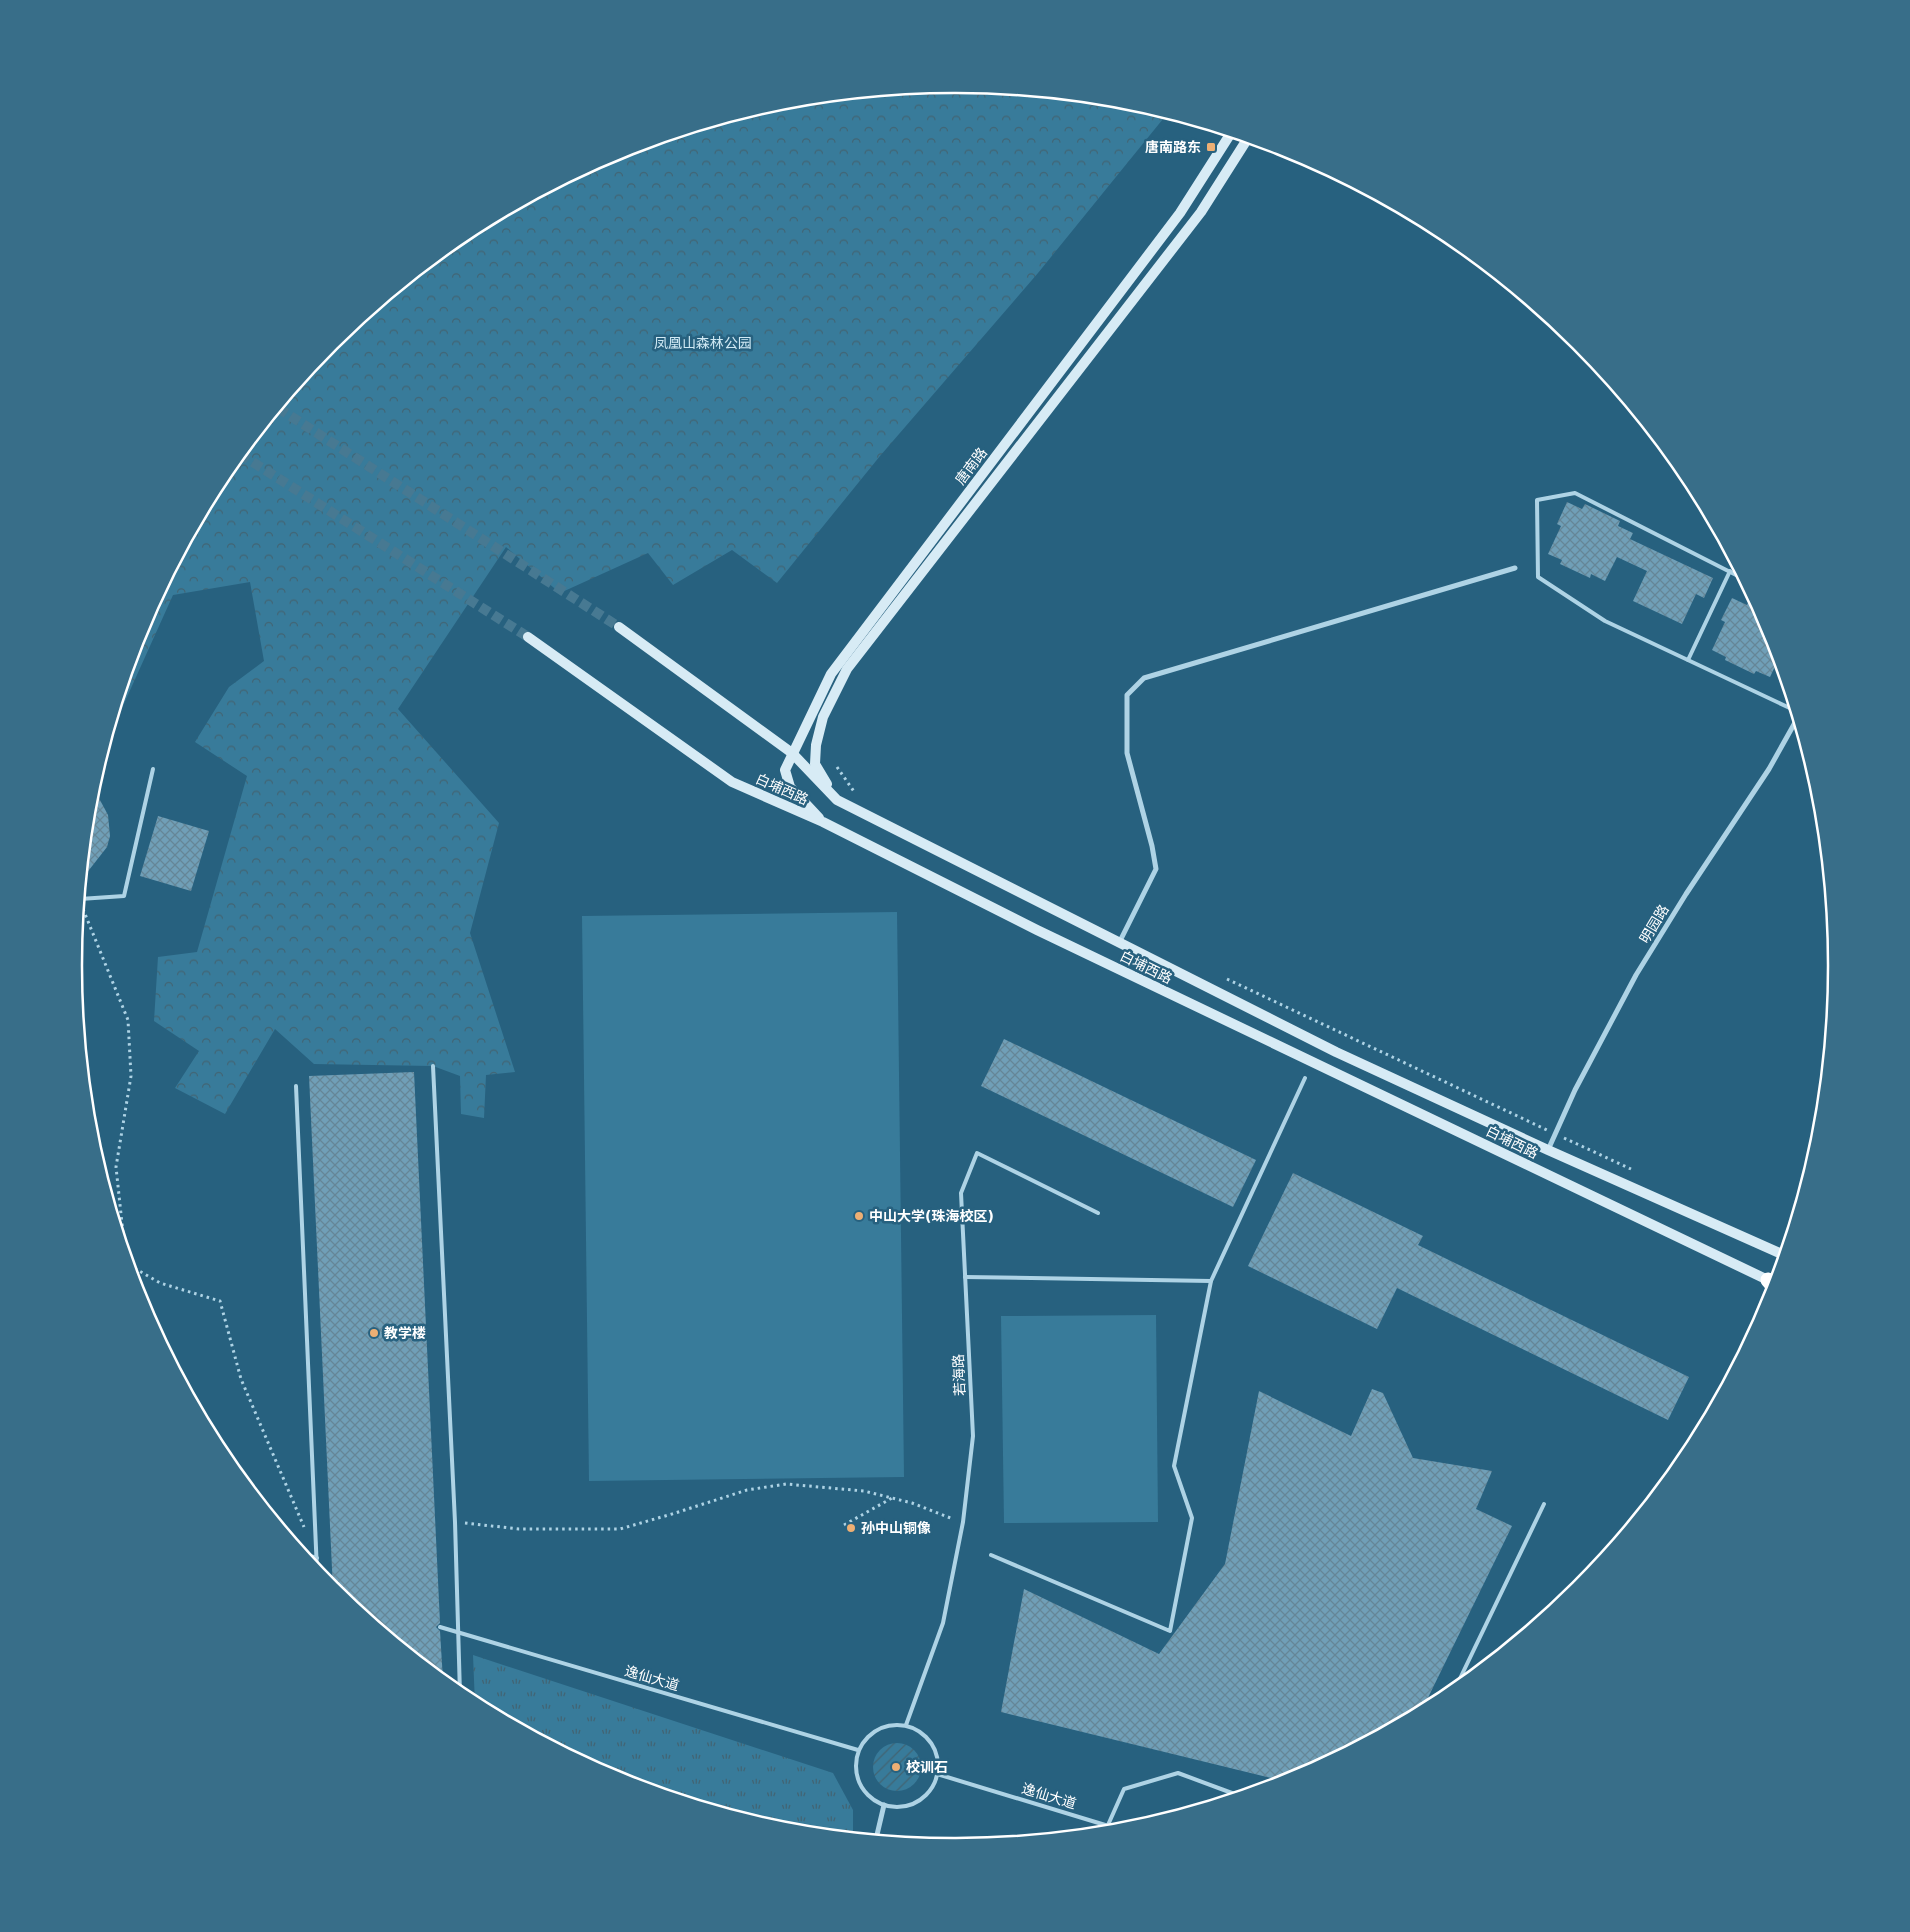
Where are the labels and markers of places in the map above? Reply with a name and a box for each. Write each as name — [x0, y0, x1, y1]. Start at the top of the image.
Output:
place label: 唐南路东 — [1145, 139, 1201, 155]
marker: 唐南路东 — [1205, 141, 1217, 153]
place label: 中山大学(珠海校区) — [869, 1208, 994, 1224]
marker: 中山大学(珠海校区) — [853, 1210, 865, 1222]
place label: 教学楼 — [384, 1325, 426, 1341]
marker: 教学楼 — [368, 1327, 380, 1339]
place label: 孙中山铜像 — [861, 1520, 931, 1536]
marker: 孙中山铜像 — [845, 1522, 857, 1534]
place label: 校训石 — [906, 1759, 948, 1775]
marker: 校训石 — [890, 1761, 902, 1773]

